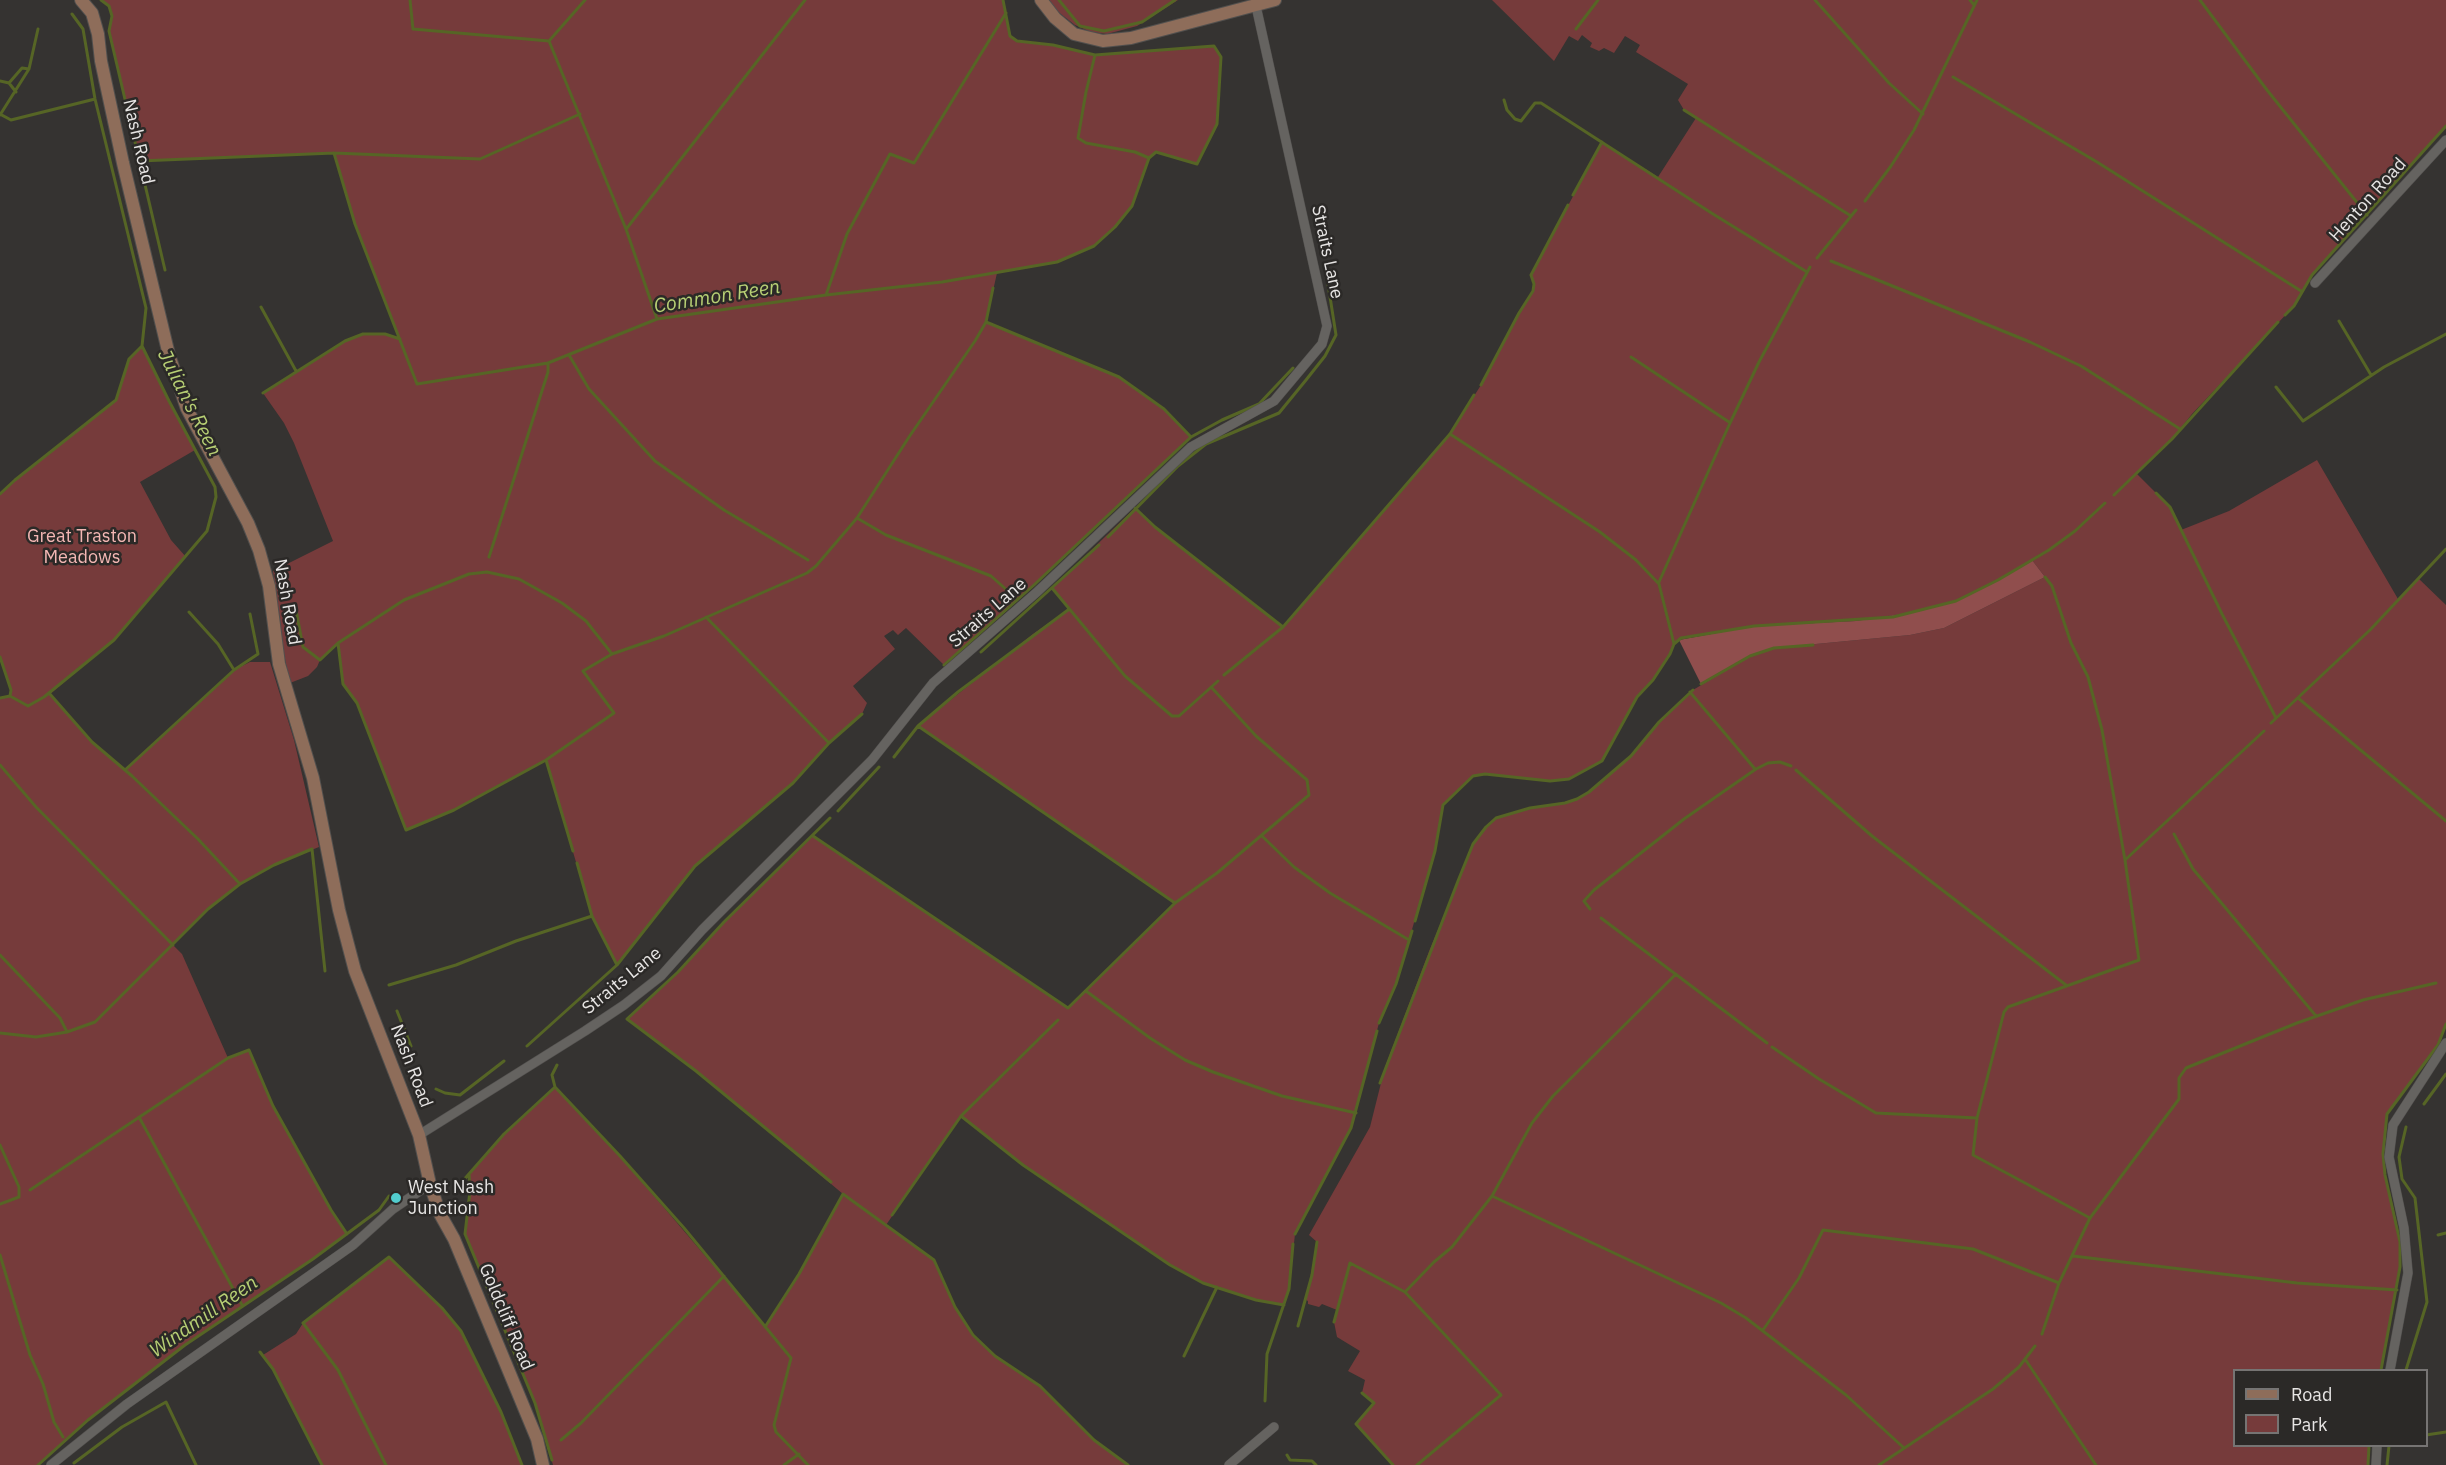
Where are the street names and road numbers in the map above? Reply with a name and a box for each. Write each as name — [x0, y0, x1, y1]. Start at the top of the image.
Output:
street label: Nash Road — [118, 97, 158, 187]
street label: Henton Road — [2325, 154, 2411, 246]
street label: Straits Lane — [1307, 203, 1347, 301]
street label: Nash Road — [269, 557, 305, 647]
street label: Straits Lane — [945, 574, 1031, 652]
street label: Straits Lane — [578, 943, 666, 1019]
street label: Nash Road — [385, 1022, 437, 1110]
street label: Goldcliff Road — [474, 1260, 538, 1374]

